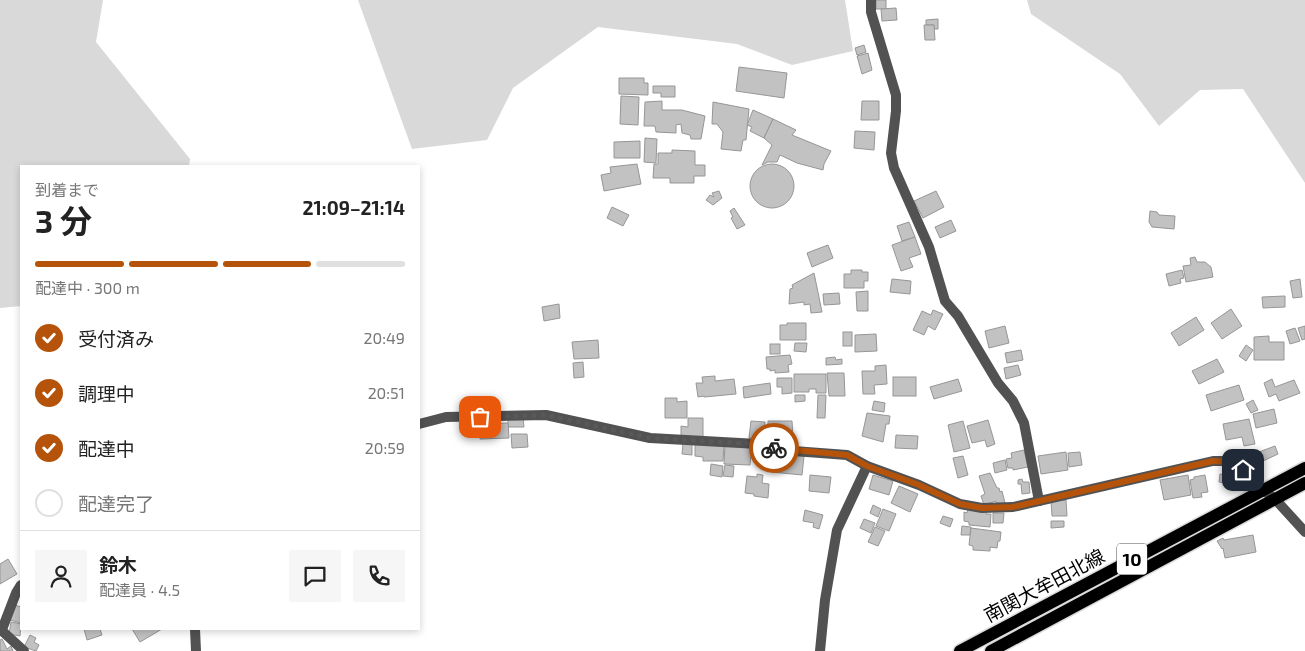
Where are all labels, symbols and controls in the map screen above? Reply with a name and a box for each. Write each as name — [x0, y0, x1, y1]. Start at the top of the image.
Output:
text: 到着まで — [35, 180, 99, 199]
text: 21:09–21:14 — [303, 196, 405, 219]
text: 3 分 — [35, 201, 92, 239]
text: 配達中 · 300 m — [35, 278, 140, 297]
icon: check — [35, 324, 63, 352]
text: 受付済み — [78, 327, 154, 350]
text: 20:49 — [364, 328, 405, 347]
icon: check — [35, 379, 63, 407]
text: 調理中 — [78, 382, 135, 405]
text: 20:51 — [368, 383, 405, 402]
pin — [459, 396, 501, 438]
icon: bag — [466, 403, 494, 431]
courier — [749, 423, 799, 473]
icon: check — [35, 434, 63, 462]
icon: bike — [760, 434, 788, 462]
text: 配達中 — [78, 437, 135, 460]
text: 20:59 — [365, 438, 405, 457]
pin — [1222, 449, 1264, 491]
icon: home — [1229, 456, 1257, 484]
text: 配達完了 — [78, 492, 154, 515]
street label: 南関大牟田北線 — [980, 544, 1108, 626]
road number: 10 — [1117, 544, 1147, 574]
button: person — [35, 550, 87, 602]
button: chat — [289, 550, 341, 602]
button: phone — [353, 550, 405, 602]
text: 鈴木 — [99, 553, 137, 576]
text: 配達員 · 4.5 — [99, 580, 180, 599]

